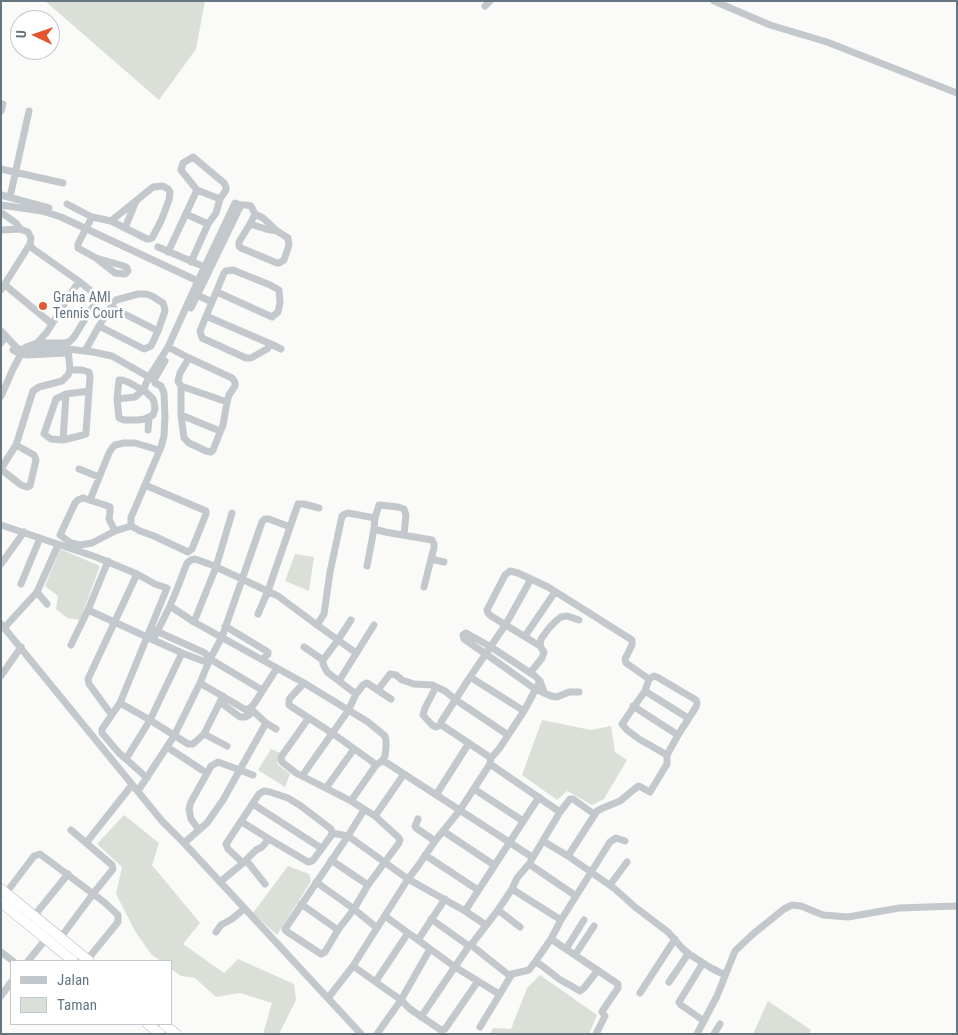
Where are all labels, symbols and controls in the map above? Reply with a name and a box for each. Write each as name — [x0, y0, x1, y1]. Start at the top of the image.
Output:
north arrow — [10, 10, 60, 60]
text: U — [13, 30, 29, 39]
place label: Graha AMI Tennis Court — [53, 290, 123, 322]
marker: Graha AMI Tennis Court — [37, 300, 49, 312]
legend — [10, 960, 172, 1025]
text: Jalan — [57, 971, 89, 989]
text: Taman — [57, 996, 97, 1014]

